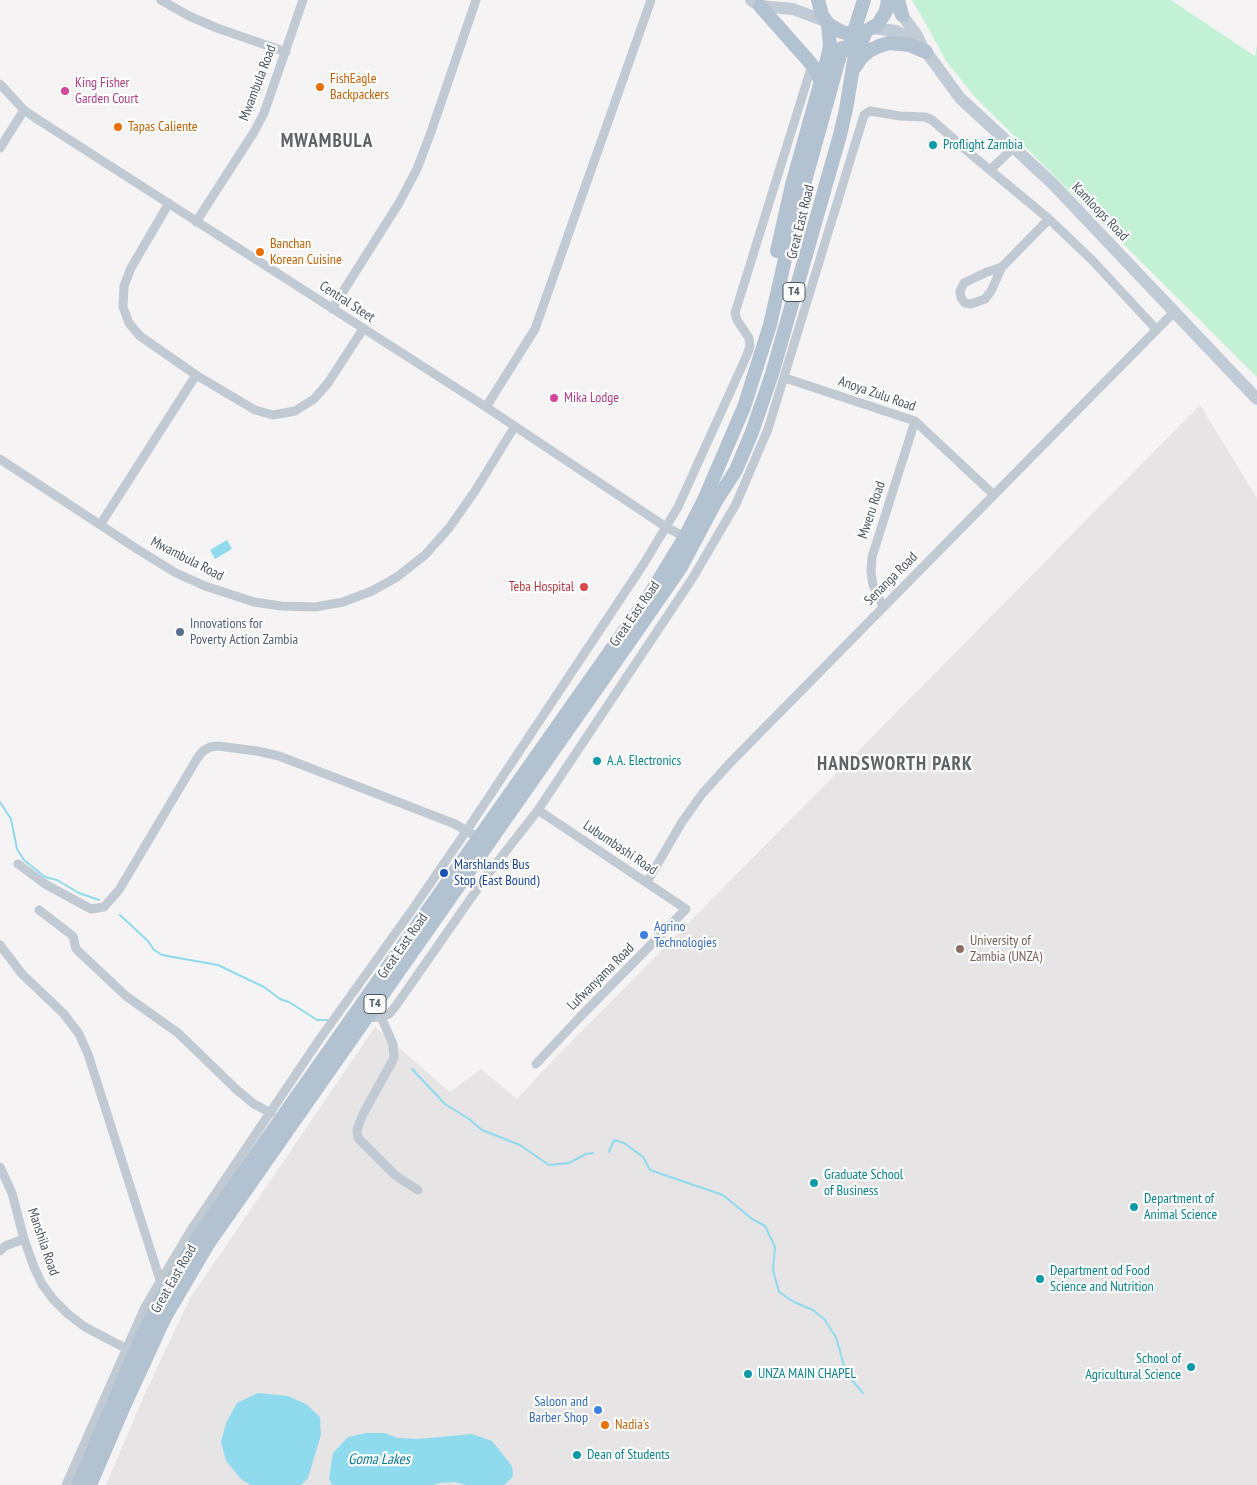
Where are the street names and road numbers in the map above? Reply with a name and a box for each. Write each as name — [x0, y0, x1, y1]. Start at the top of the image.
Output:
street label: Mwambula Road — [236, 43, 280, 123]
street label: Kamloops Road — [1068, 179, 1132, 245]
street label: Great East Road — [784, 183, 818, 261]
street label: Central Steet — [316, 278, 378, 326]
road number: T4 — [783, 282, 805, 302]
street label: Anoya Zulu Road — [836, 373, 918, 415]
street label: Mweru Road — [855, 479, 889, 541]
street label: Mwambula Road — [148, 533, 226, 585]
street label: Senanga Road — [861, 549, 921, 609]
street label: Great East Road — [606, 578, 664, 650]
street label: Lubumbashi Road — [580, 817, 660, 879]
street label: Great East Road — [374, 910, 432, 982]
street label: Lufwanyama Road — [564, 940, 638, 1014]
road number: T4 — [364, 994, 386, 1014]
street label: Manshila Road — [24, 1206, 62, 1278]
street label: Great East Road — [148, 1242, 200, 1316]

